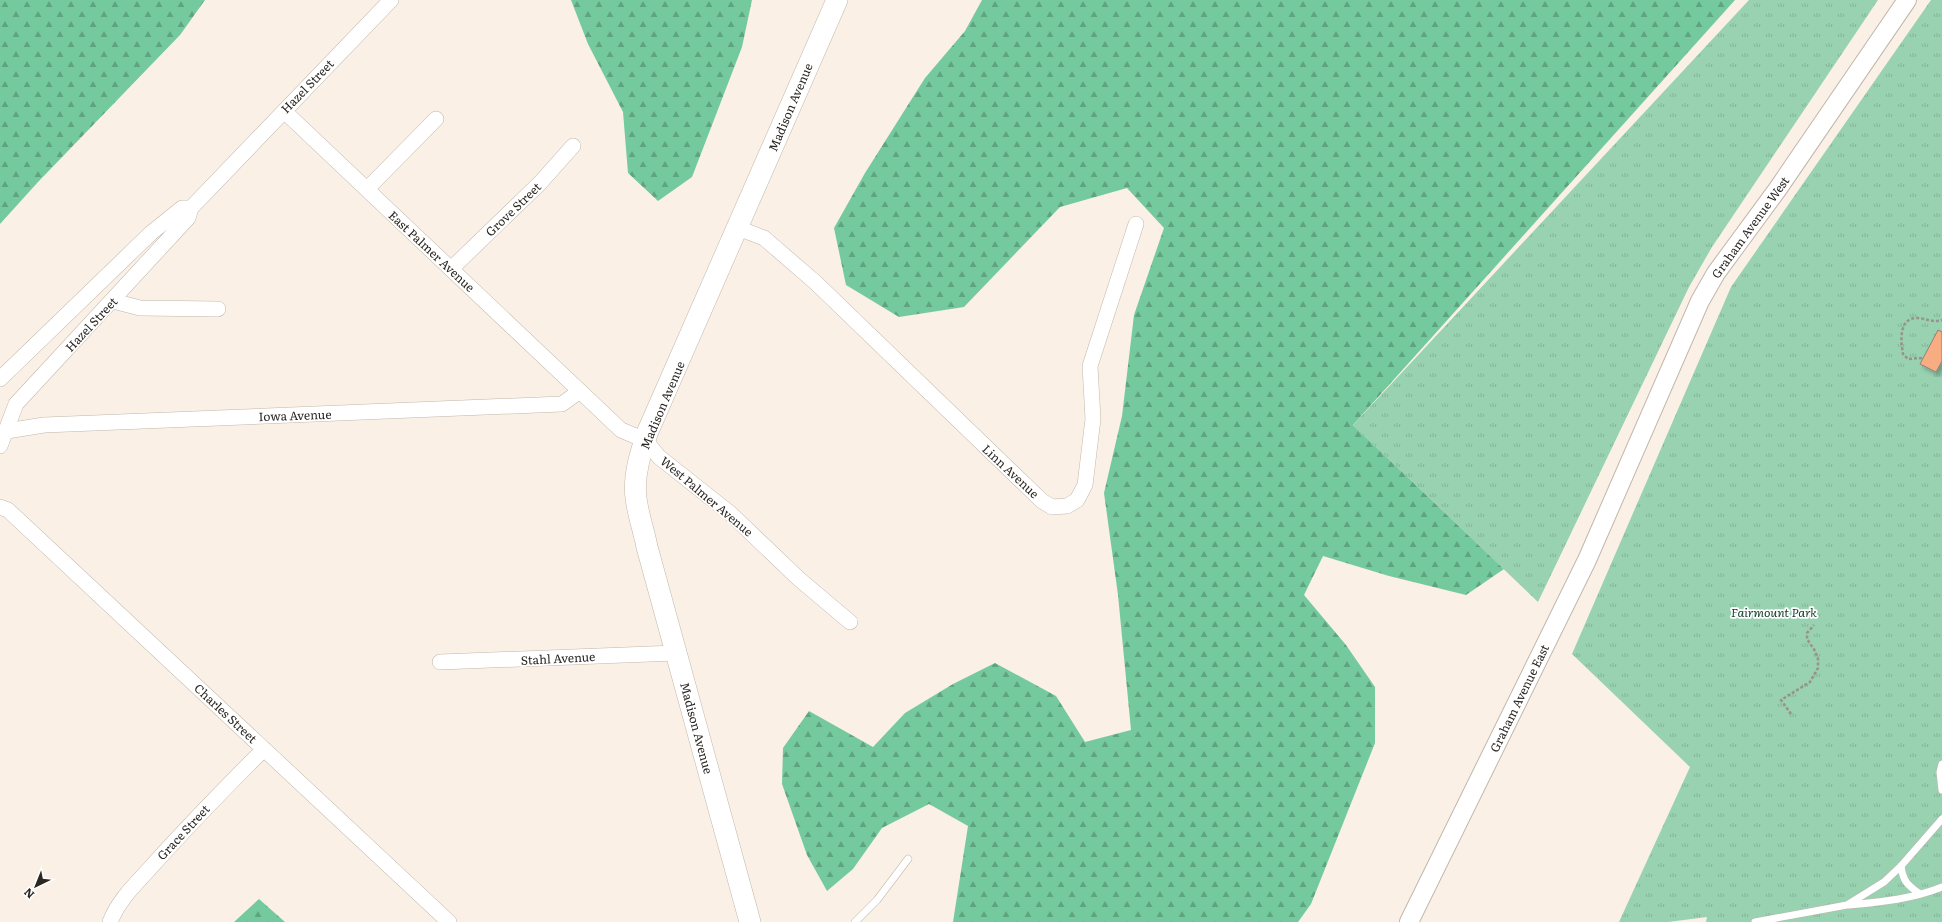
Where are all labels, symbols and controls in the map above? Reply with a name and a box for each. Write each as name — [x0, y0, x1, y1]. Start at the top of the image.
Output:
street label: Hazel Street — [277, 55, 338, 117]
street label: Madison Avenue — [763, 60, 817, 154]
street label: Graham Avenue West — [1707, 172, 1793, 282]
street label: Grove Street — [481, 178, 545, 240]
street label: East Palmer Avenue — [385, 206, 479, 296]
street label: Hazel Street — [61, 292, 121, 355]
street label: Madison Avenue — [635, 358, 689, 452]
street label: Iowa Avenue — [258, 405, 332, 425]
street label: Linn Avenue — [979, 440, 1043, 502]
street label: West Palmer Avenue — [657, 452, 757, 540]
park label: Fairmount Park — [1731, 603, 1817, 621]
street label: Graham Avenue East — [1485, 641, 1553, 755]
street label: Stahl Avenue — [520, 647, 596, 669]
street label: Charles Street — [191, 679, 262, 747]
street label: Madison Avenue — [676, 680, 718, 776]
street label: Grace Street — [153, 800, 214, 864]
north arrow — [16, 866, 56, 906]
text: N — [20, 885, 37, 903]

